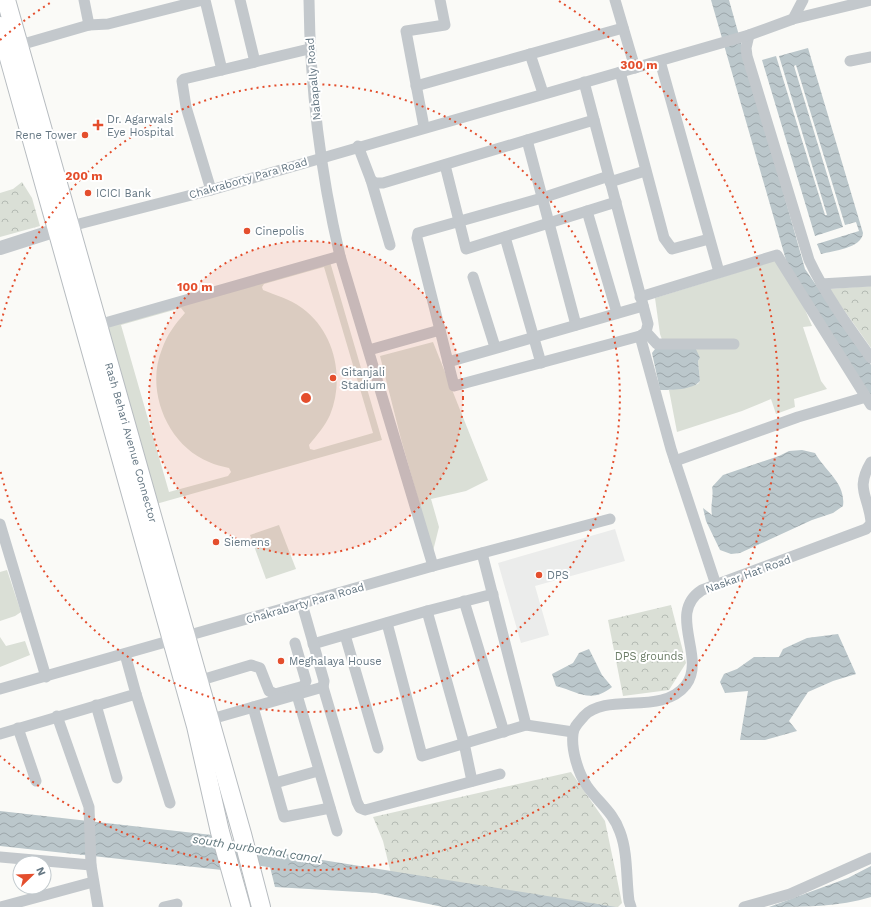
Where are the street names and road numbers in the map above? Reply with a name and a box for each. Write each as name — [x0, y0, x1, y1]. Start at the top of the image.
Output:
street label: Nabapally Road — [303, 37, 324, 121]
street label: Chakraborty Para Road — [187, 155, 309, 202]
street label: Rash Behari Avenue Connector — [102, 361, 160, 525]
street label: Naskar Hat Road — [704, 553, 792, 596]
street label: Chakrabarty Para Road — [245, 580, 366, 627]

